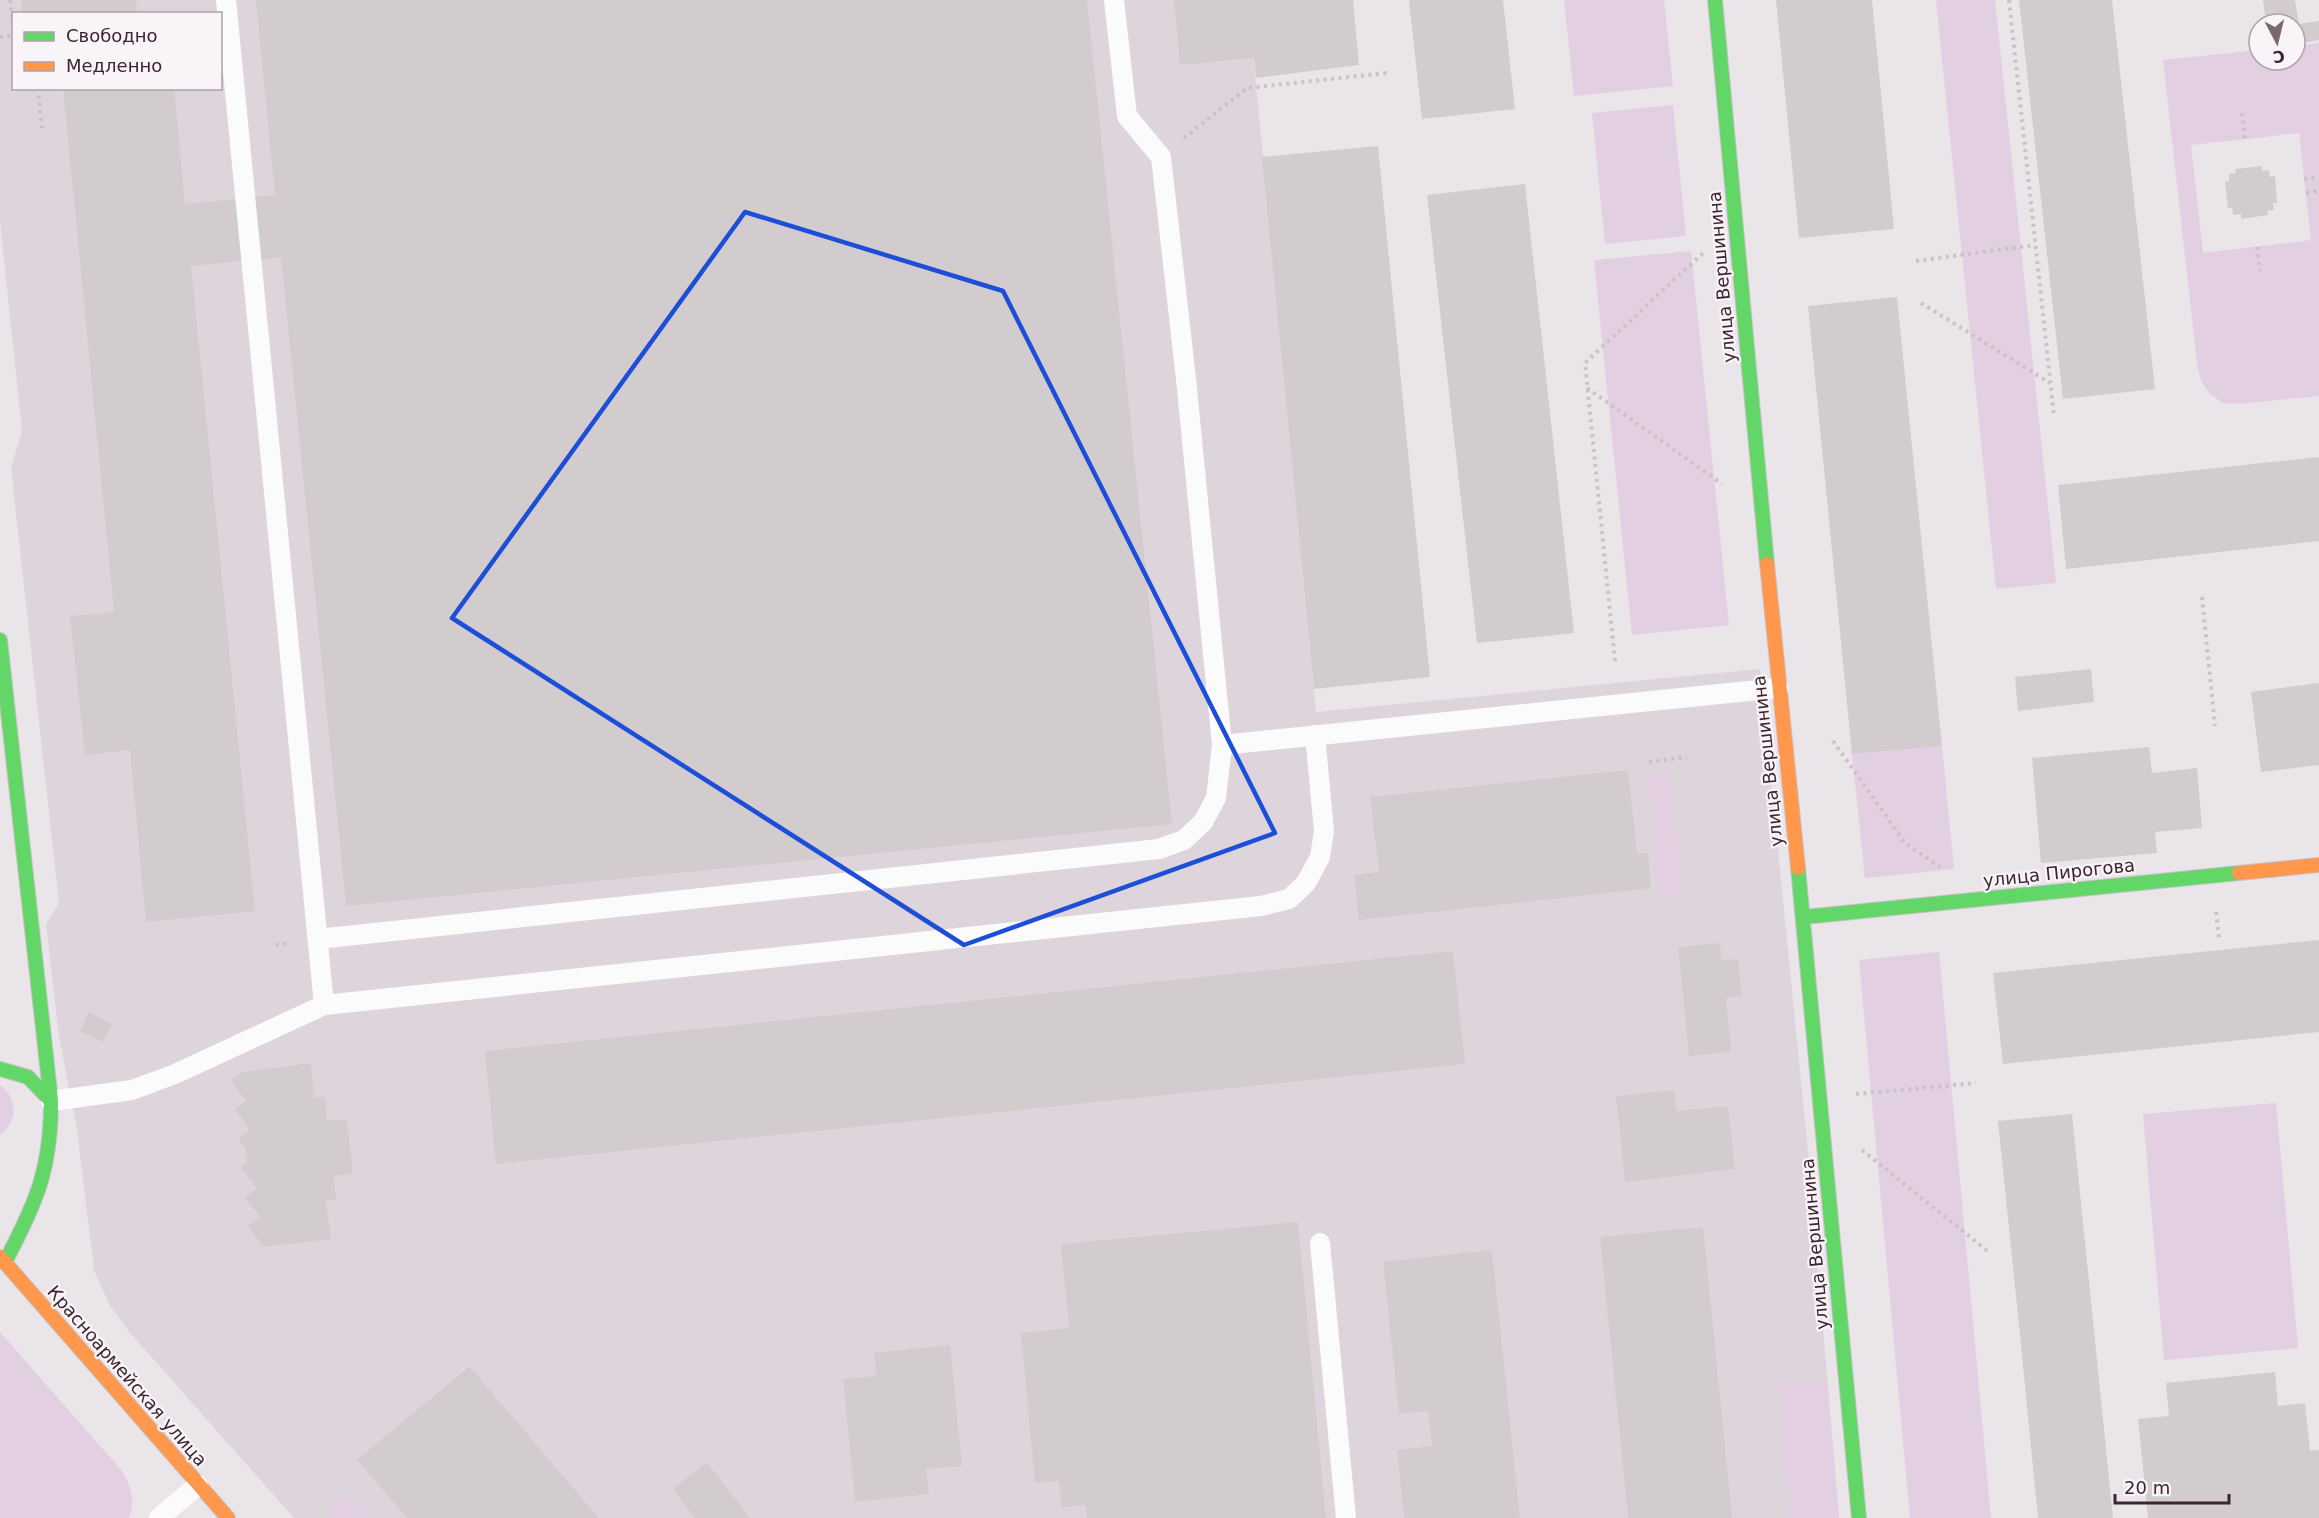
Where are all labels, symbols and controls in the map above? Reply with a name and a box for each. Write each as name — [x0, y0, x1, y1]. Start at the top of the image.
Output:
legend — [12, 12, 222, 90]
north arrow — [2247, 12, 2307, 72]
text: Свободно — [66, 25, 158, 46]
text: С — [2272, 46, 2286, 67]
text: Медленно — [66, 55, 162, 76]
street label: улица Вершинина — [1704, 190, 1739, 364]
street label: улица Вершинина — [1748, 674, 1787, 848]
street label: улица Пирогова — [1982, 854, 2136, 891]
street label: улица Вершинина — [1797, 1157, 1832, 1331]
street label: Красноармейская улица — [43, 1281, 211, 1470]
scale bar — [2115, 1467, 2229, 1505]
text: 20 m — [2124, 1477, 2170, 1498]

